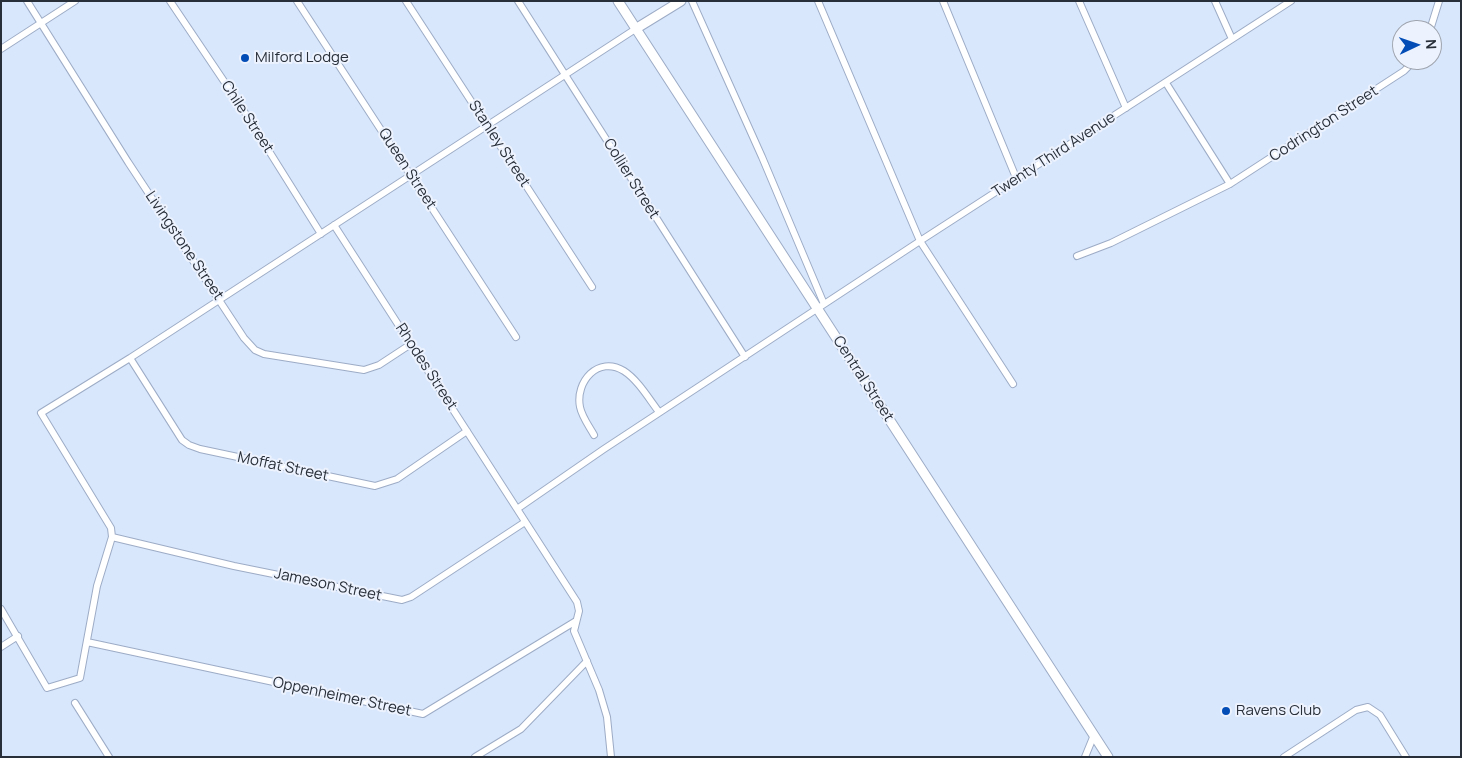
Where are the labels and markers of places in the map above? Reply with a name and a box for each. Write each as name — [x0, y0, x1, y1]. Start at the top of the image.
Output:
place label: Milford Lodge — [255, 49, 349, 67]
marker: Milford Lodge — [239, 52, 251, 64]
place label: Ravens Club — [1236, 702, 1321, 720]
marker: Ravens Club — [1220, 705, 1232, 717]

